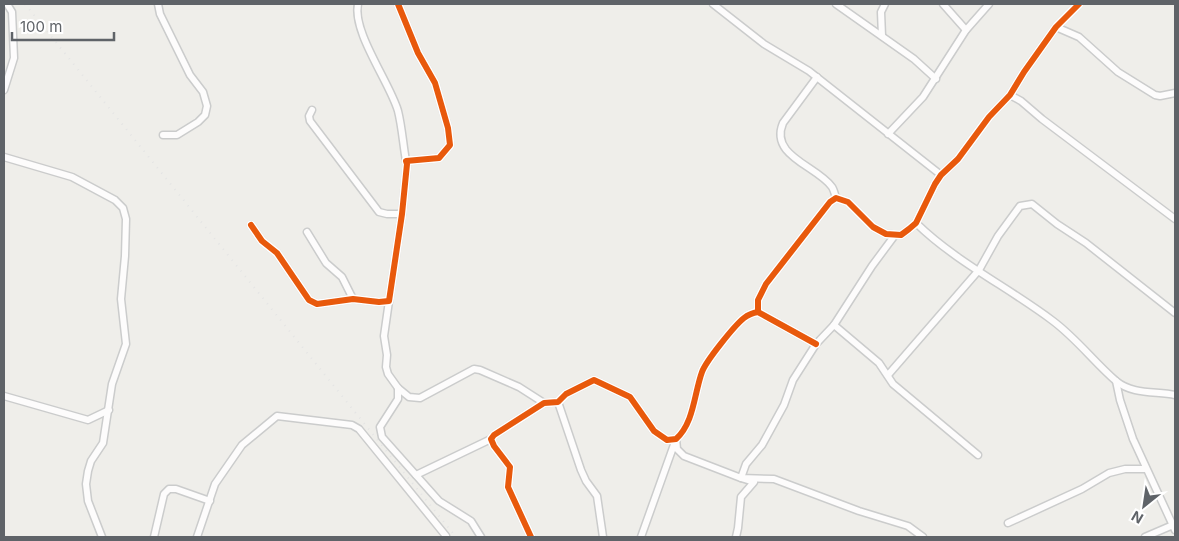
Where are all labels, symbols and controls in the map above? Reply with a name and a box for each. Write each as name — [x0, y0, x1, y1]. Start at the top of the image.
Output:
scale bar — [12, 10, 115, 42]
text: 100 m — [20, 17, 62, 36]
north arrow — [1119, 481, 1169, 531]
text: N — [1128, 508, 1146, 528]

